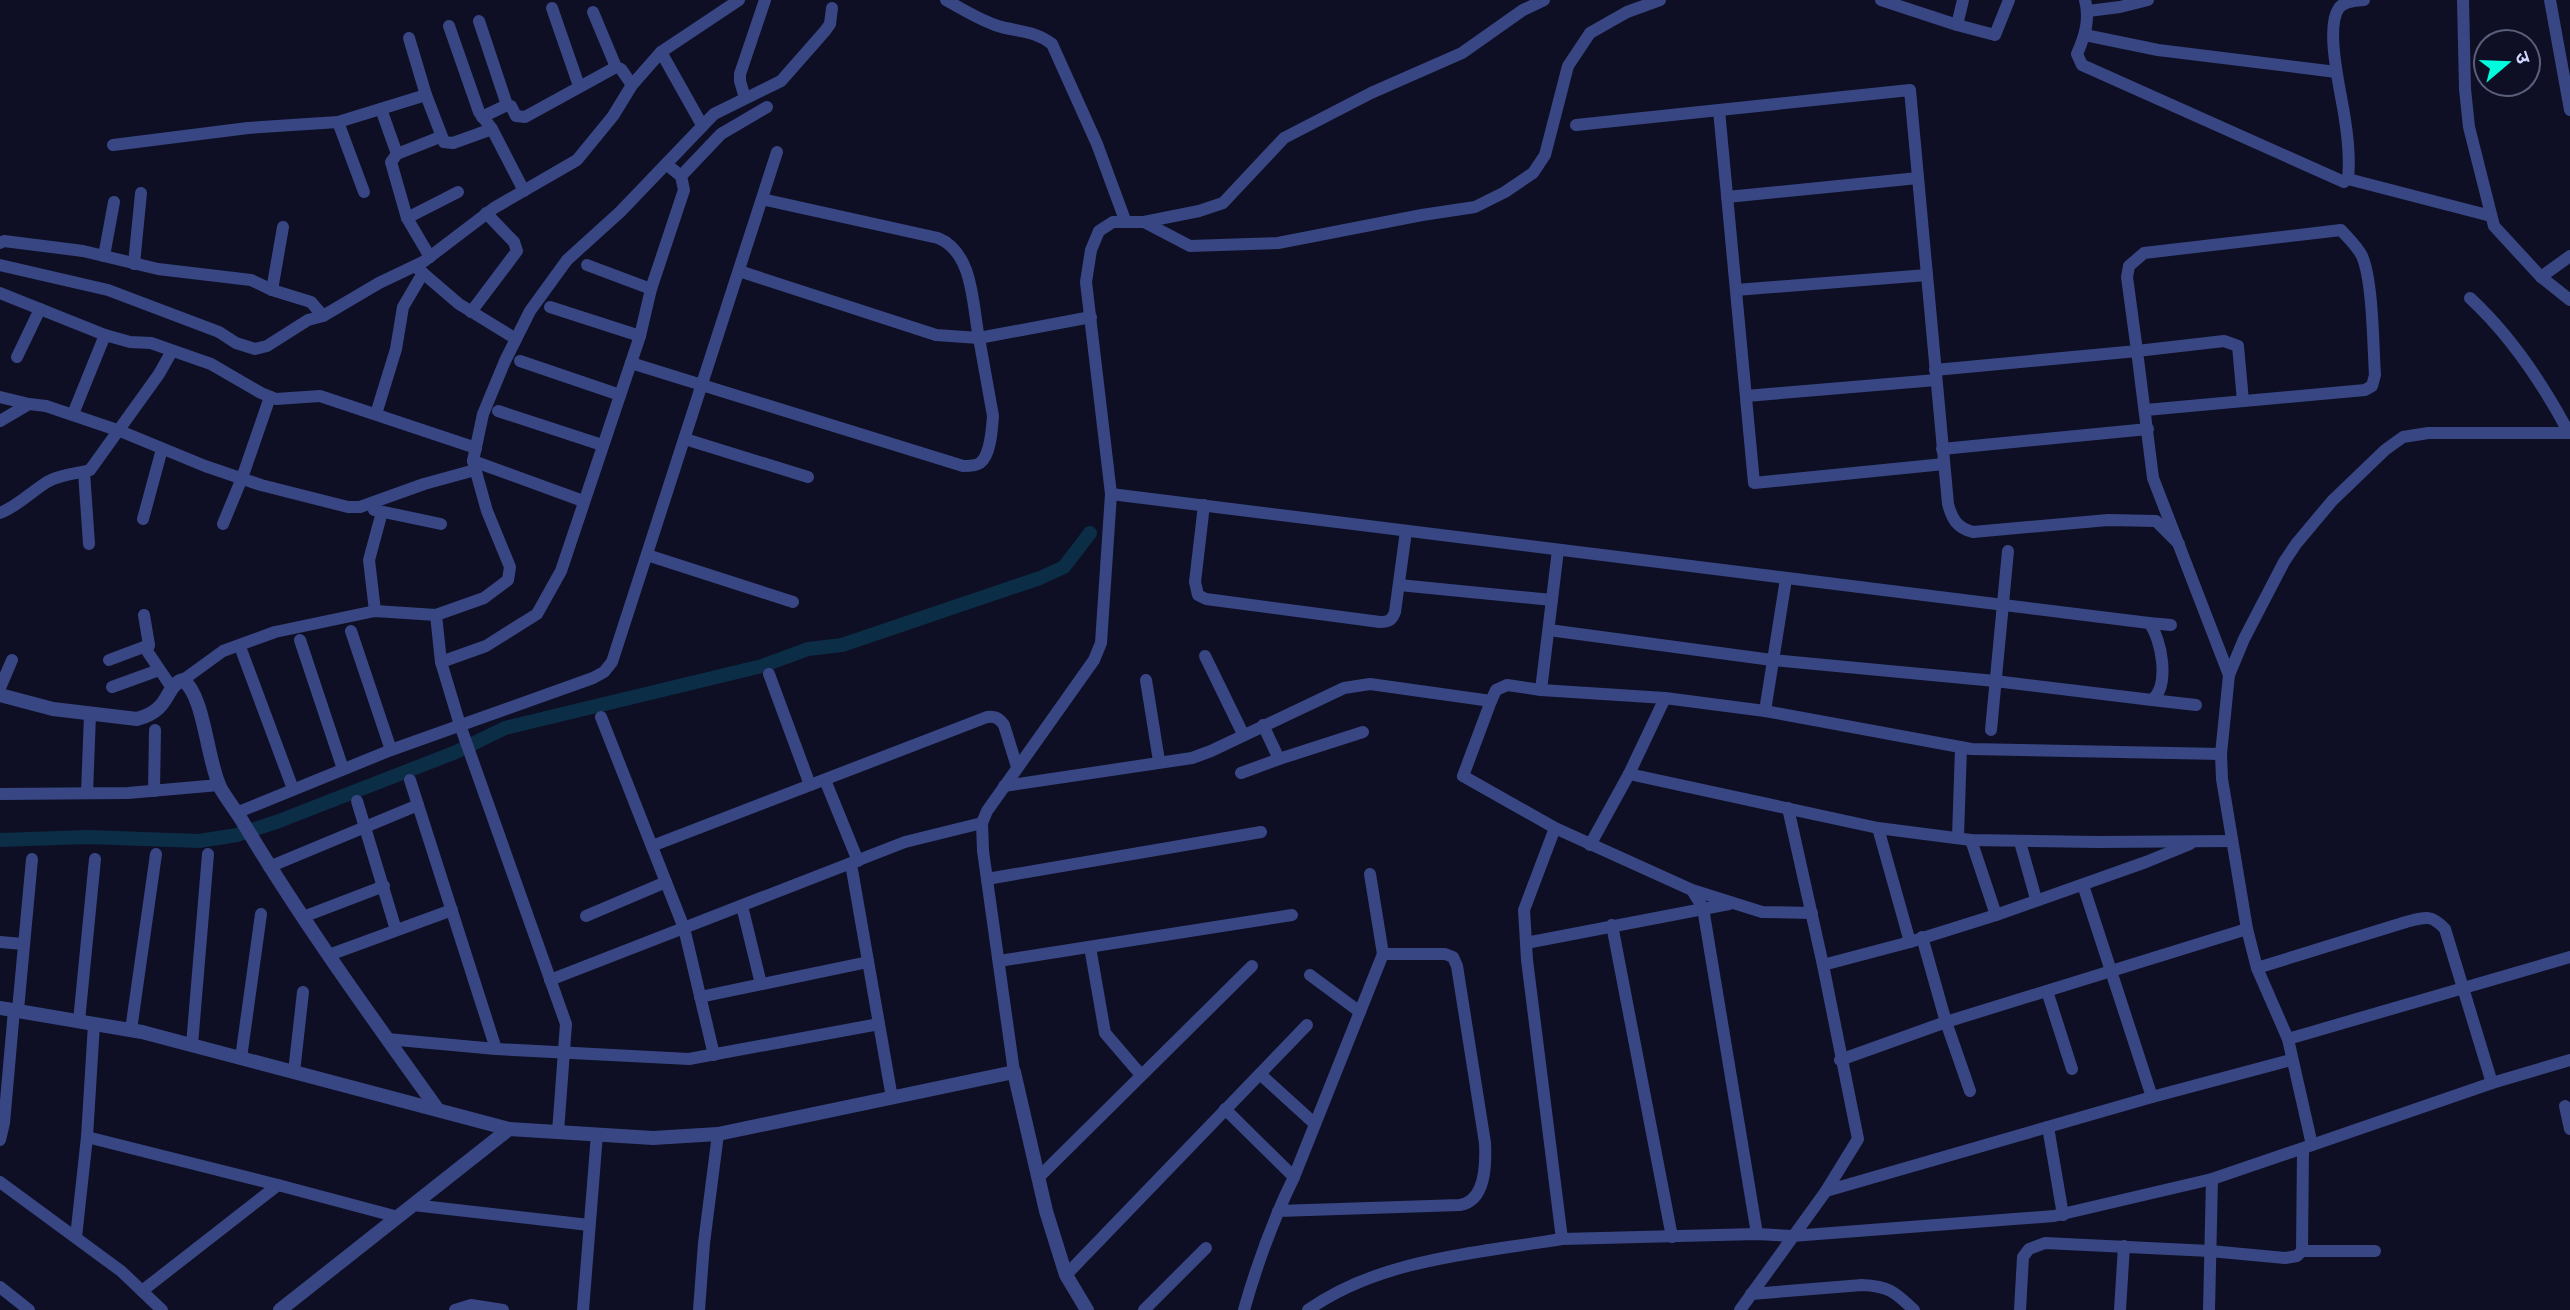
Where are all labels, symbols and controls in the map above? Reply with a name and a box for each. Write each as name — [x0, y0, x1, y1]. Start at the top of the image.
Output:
north arrow — [2472, 28, 2542, 98]
text: उ — [2510, 49, 2536, 67]

